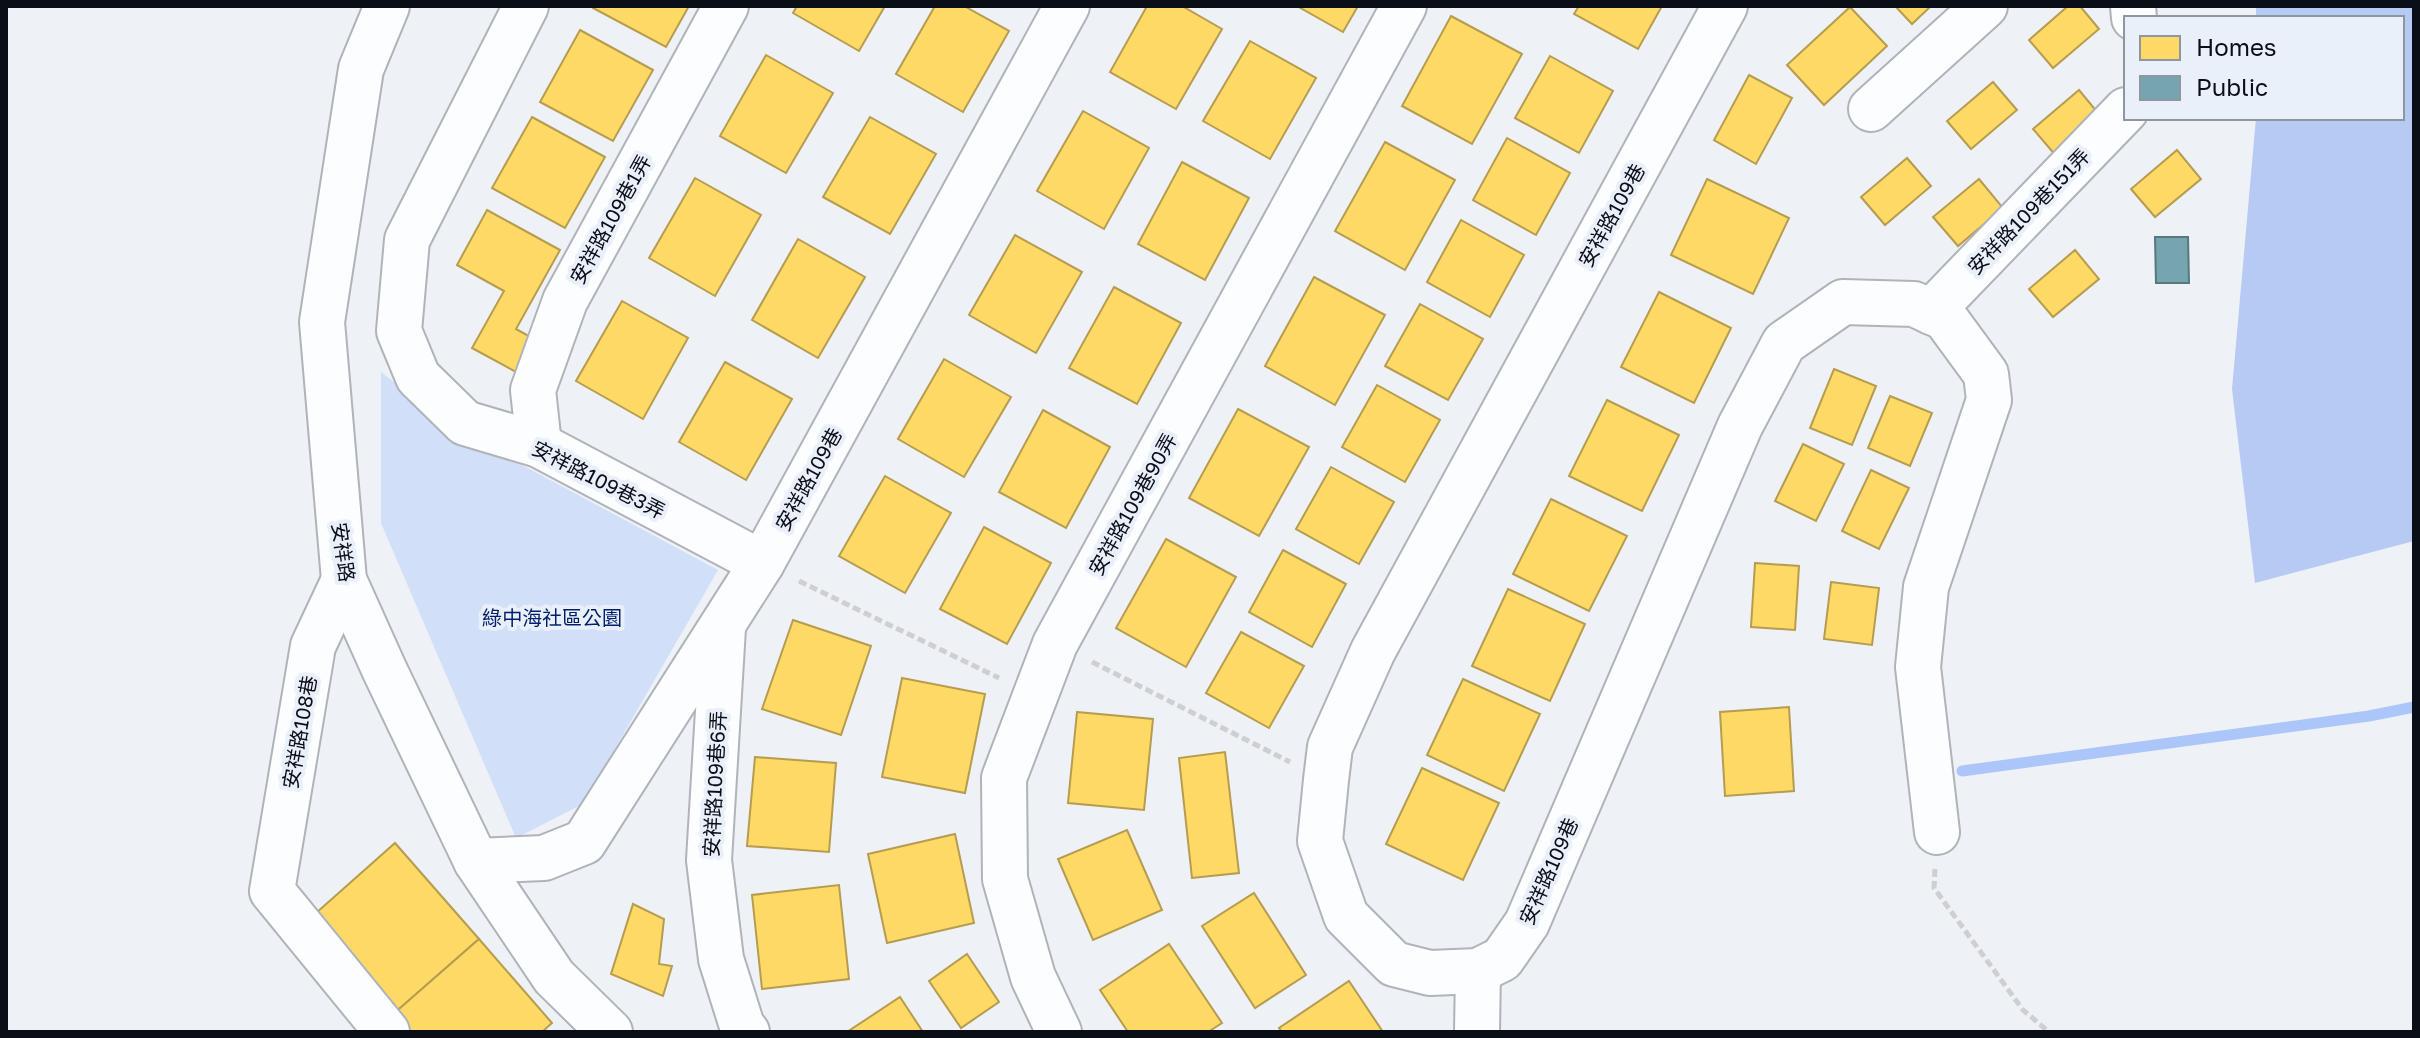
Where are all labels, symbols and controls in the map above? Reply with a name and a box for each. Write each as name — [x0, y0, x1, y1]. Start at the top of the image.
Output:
legend — [2124, 16, 2404, 120]
text: Homes — [2196, 32, 2277, 61]
text: Public — [2196, 72, 2268, 101]
street label: 安祥路109巷151弄 — [1962, 143, 2094, 279]
street label: 安祥路109巷1弄 — [565, 150, 655, 288]
street label: 安祥路109巷 — [1573, 159, 1649, 271]
street label: 安祥路109巷 — [770, 423, 846, 535]
street label: 安祥路109巷90弄 — [1083, 429, 1181, 579]
street label: 安祥路109巷3弄 — [529, 435, 669, 523]
street label: 安祥路 — [328, 521, 360, 583]
park label: 綠中海社區公園 — [482, 605, 622, 629]
street label: 安祥路108巷 — [277, 674, 321, 790]
street label: 安祥路109巷6弄 — [698, 710, 730, 858]
street label: 安祥路109巷 — [1514, 814, 1582, 928]

